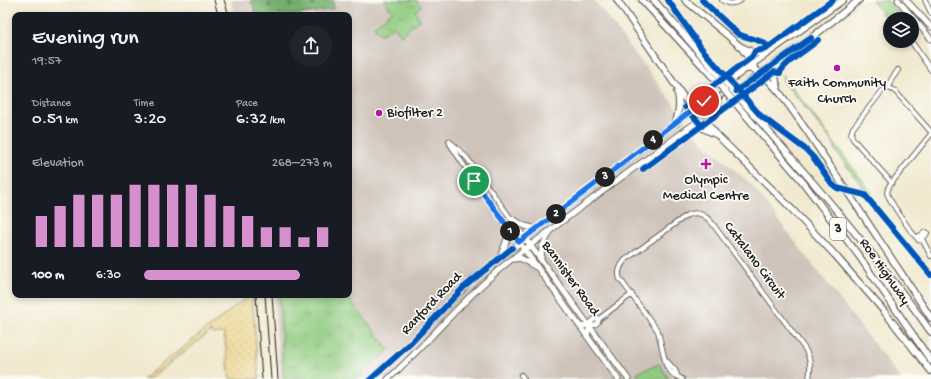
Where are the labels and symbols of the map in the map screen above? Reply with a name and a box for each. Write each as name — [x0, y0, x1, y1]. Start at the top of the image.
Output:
marker: Faith Community Church — [832, 63, 842, 73]
place label: Faith Community Church — [787, 75, 886, 108]
pin — [687, 84, 721, 118]
place label: Biofilter 2 — [386, 105, 443, 122]
marker: Biofilter 2 — [374, 108, 384, 118]
pin: 4 — [643, 130, 663, 150]
marker: Olympic Medical Centre — [700, 158, 712, 170]
pin — [457, 164, 491, 198]
pin: 3 — [595, 167, 615, 187]
place label: Olympic Medical Centre — [663, 172, 750, 205]
pin: 2 — [546, 204, 566, 224]
road number: 3 — [830, 218, 846, 240]
street label: Catalano Circuit — [719, 219, 789, 304]
pin: 1 — [500, 221, 520, 241]
street label: Roe Highway — [855, 236, 913, 309]
street label: Bannister Road — [537, 238, 604, 321]
street label: Ranford Road — [398, 268, 467, 339]

